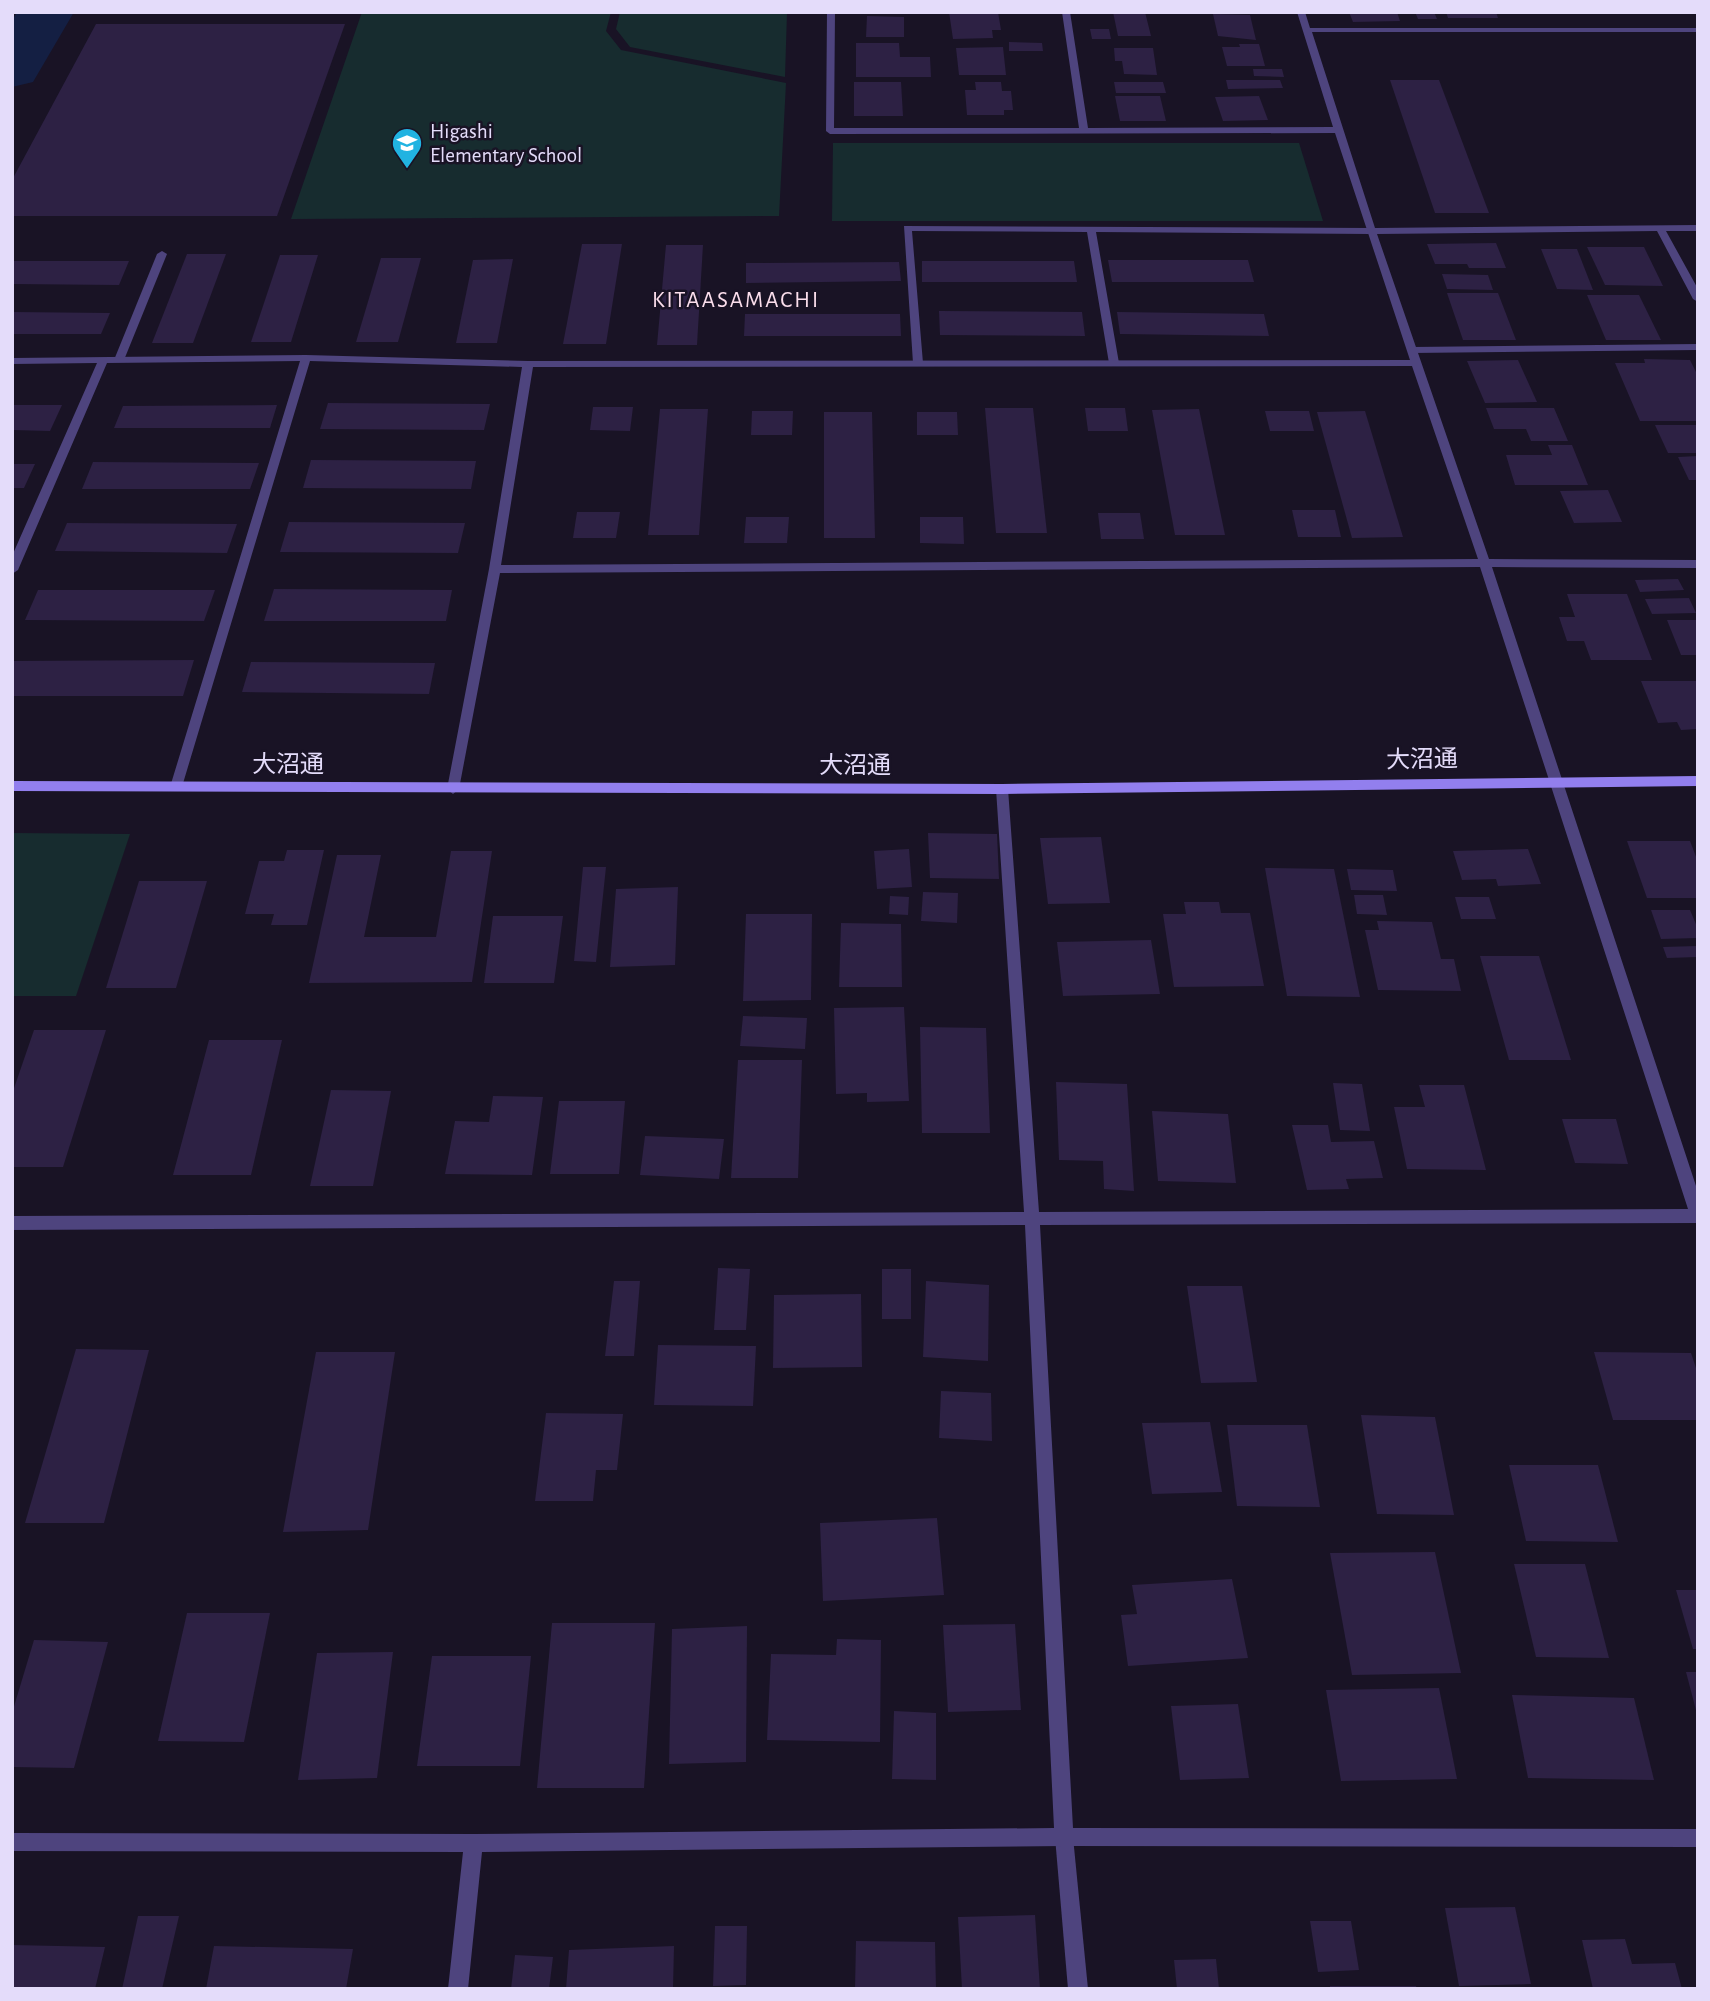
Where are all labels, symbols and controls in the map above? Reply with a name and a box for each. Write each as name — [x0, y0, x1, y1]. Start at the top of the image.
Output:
place label: Higashi Elementary School — [430, 121, 582, 166]
school or university icon: Higashi Elementary School — [390, 126, 424, 170]
district label: KITAASAMACHI — [652, 289, 820, 312]
street label: 大沼通 — [1386, 746, 1458, 773]
street label: 大沼通 — [252, 752, 324, 777]
street label: 大沼通 — [819, 753, 891, 778]

